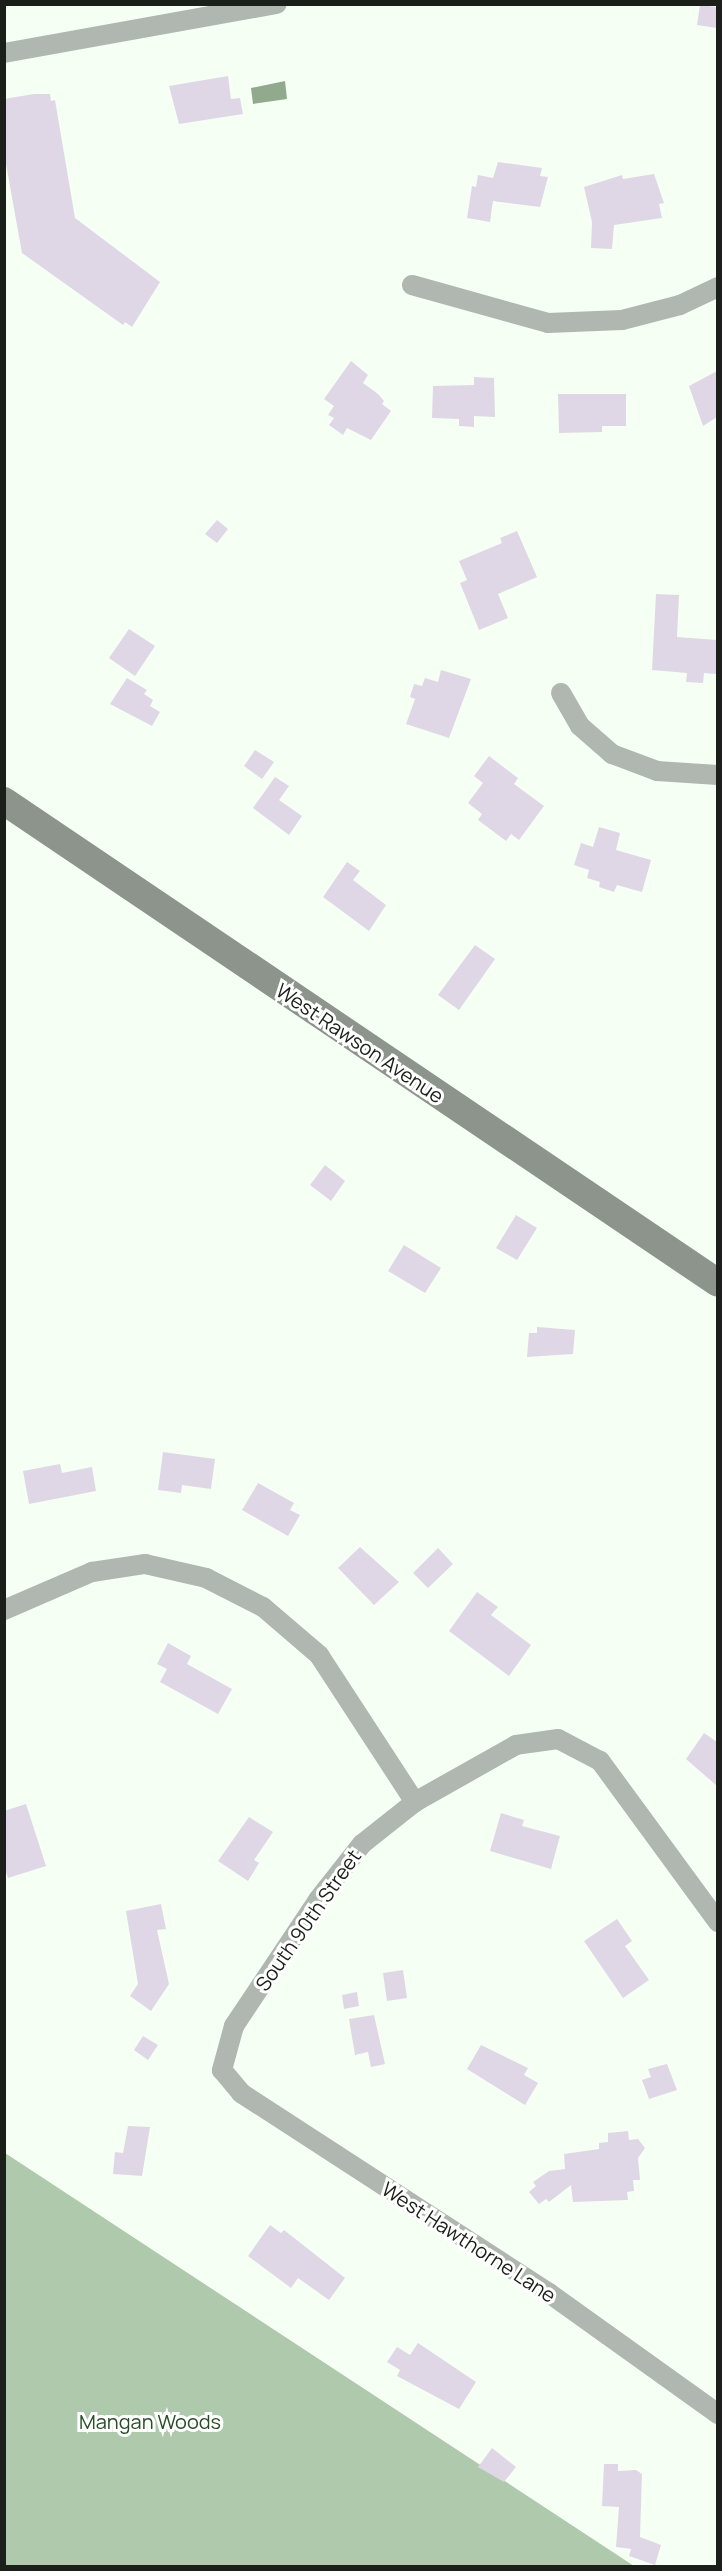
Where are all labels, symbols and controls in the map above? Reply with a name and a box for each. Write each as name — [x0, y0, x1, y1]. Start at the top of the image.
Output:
street label: West Rawson Avenue — [272, 978, 448, 1108]
street label: South 90th Street — [250, 1845, 366, 1995]
street label: West Hawthorne Lane — [377, 2177, 561, 2307]
park label: Mangan Woods — [79, 2409, 221, 2433]

